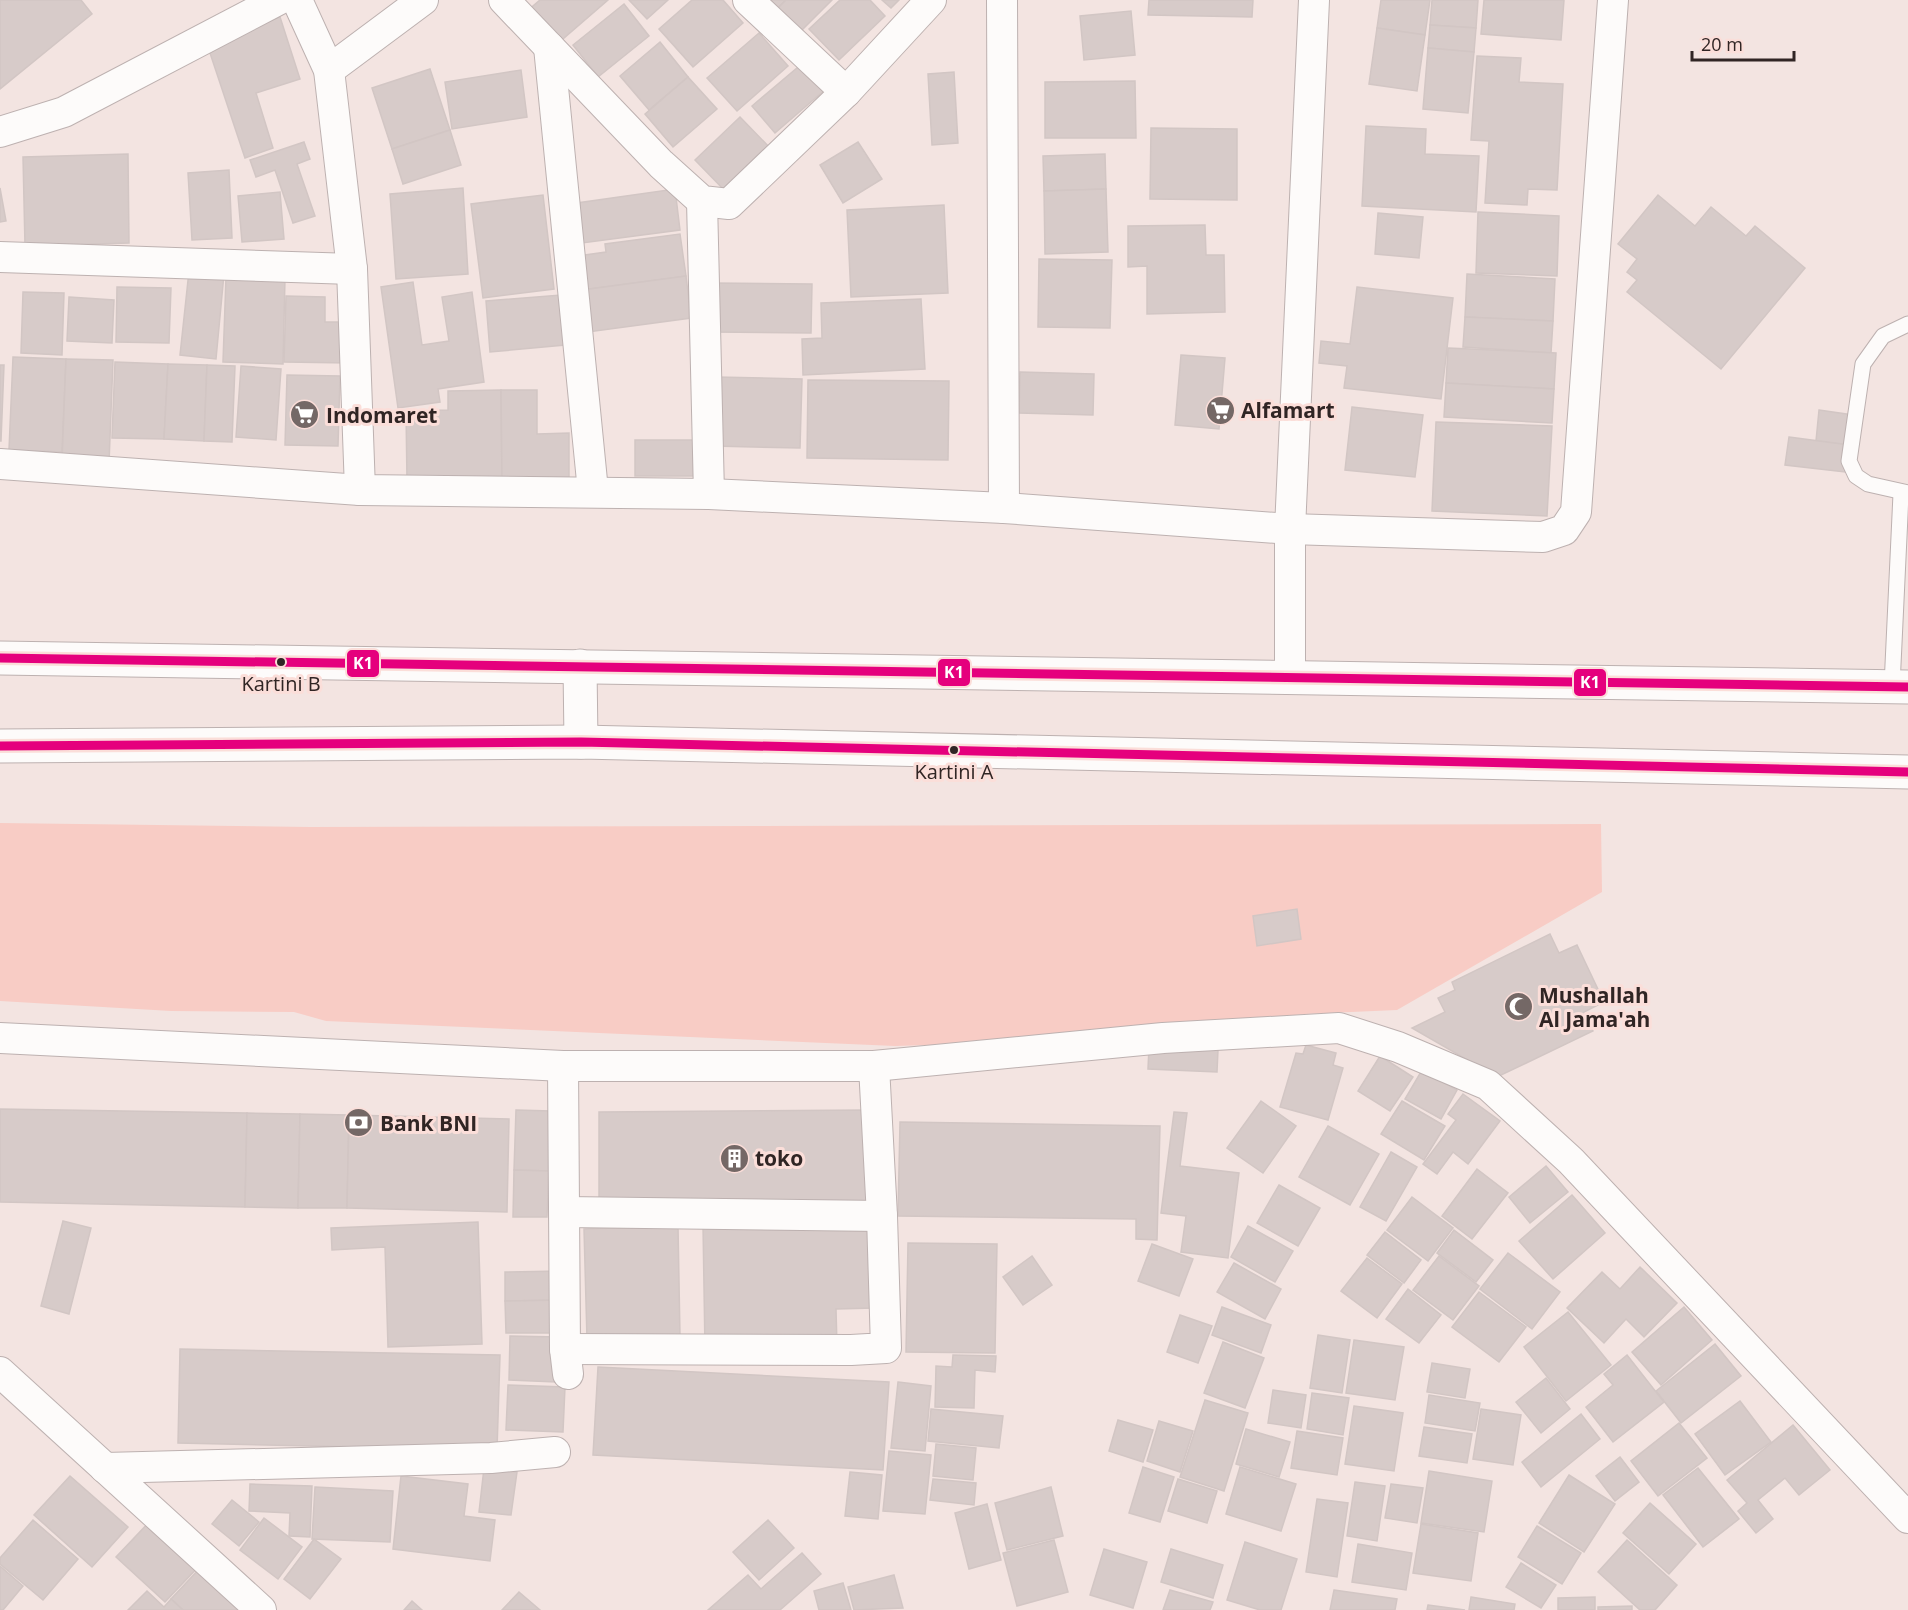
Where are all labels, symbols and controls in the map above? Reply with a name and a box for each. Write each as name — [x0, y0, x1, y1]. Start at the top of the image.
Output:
scale bar — [1692, 24, 1794, 62]
text: 20 m — [1701, 32, 1743, 56]
supermarket icon: Alfamart — [1204, 394, 1236, 426]
place label: Alfamart — [1241, 396, 1335, 424]
supermarket icon: Indomaret — [289, 399, 321, 431]
place label: Indomaret — [326, 401, 437, 429]
line badge: K1 — [346, 649, 380, 678]
text: K1 — [353, 652, 373, 674]
marker: Kartini B — [275, 656, 287, 668]
line badge: K1 — [937, 658, 971, 687]
text: K1 — [944, 661, 964, 683]
line badge: K1 — [1573, 668, 1607, 697]
place label: Kartini B — [241, 670, 321, 697]
text: K1 — [1580, 671, 1600, 693]
marker: Kartini A — [948, 744, 960, 756]
place label: Kartini A — [915, 758, 994, 785]
place label: Mushallah Al Jama'ah — [1539, 981, 1650, 1033]
mosque icon: Mushallah Al Jama'ah — [1502, 991, 1534, 1023]
bank icon: Bank BNI — [343, 1107, 375, 1139]
place label: Bank BNI — [380, 1109, 477, 1137]
building icon: toko — [718, 1142, 750, 1174]
place label: toko — [755, 1144, 803, 1172]

